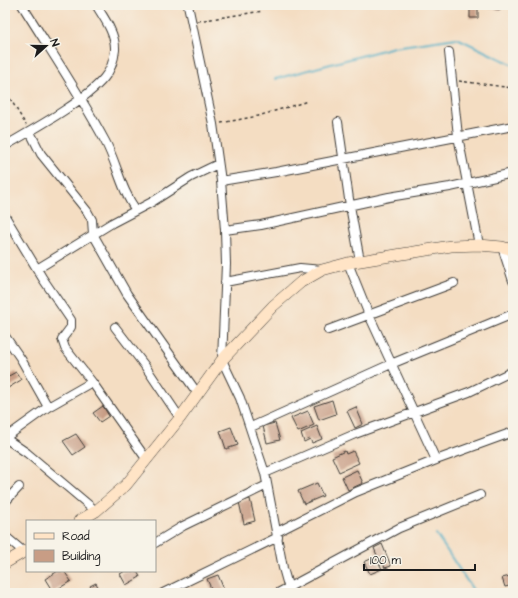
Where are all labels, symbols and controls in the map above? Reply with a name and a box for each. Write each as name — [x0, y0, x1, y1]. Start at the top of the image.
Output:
north arrow — [26, 26, 66, 66]
text: N — [47, 37, 63, 49]
legend — [26, 520, 156, 572]
text: Road — [62, 528, 90, 545]
scale bar — [364, 546, 475, 572]
text: Building — [62, 548, 100, 566]
text: 100 m — [370, 552, 401, 569]

